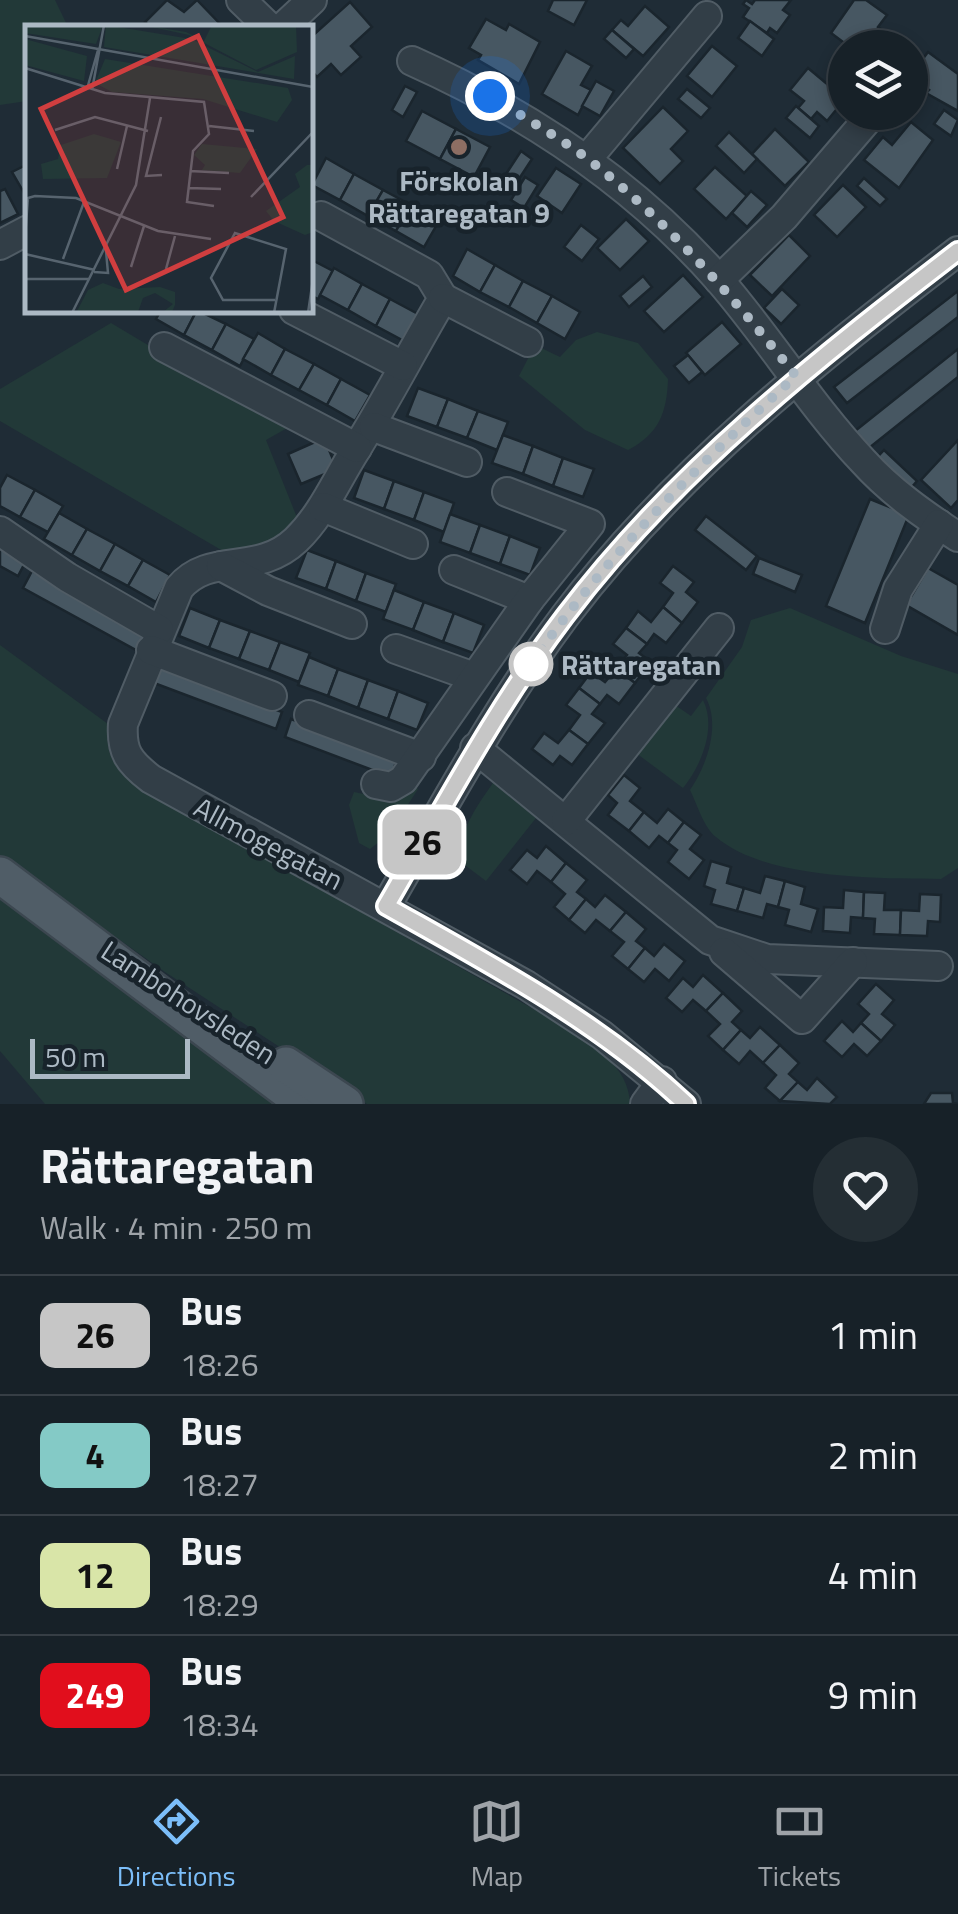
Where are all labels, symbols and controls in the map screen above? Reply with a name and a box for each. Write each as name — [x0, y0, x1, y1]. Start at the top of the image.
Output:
inset map — [25, 25, 312, 312]
map controls — [828, 30, 928, 130]
button: layers — [828, 30, 928, 130]
your location — [465, 71, 515, 121]
marker: Förskolan Rättaregatan 9 — [448, 136, 470, 158]
place label: Förskolan Rättaregatan 9 — [368, 159, 550, 234]
marker: Rättaregatan — [510, 643, 552, 685]
place label: Rättaregatan — [561, 643, 721, 686]
street label: Allmogegatan — [187, 786, 351, 900]
line badge: 26 — [377, 810, 467, 874]
text: 26 — [402, 815, 442, 869]
street label: Lambohovsleden — [93, 929, 285, 1075]
scale bar — [30, 1034, 190, 1078]
text: 50 m — [45, 1035, 106, 1078]
text: Rättaregatan — [40, 1129, 315, 1202]
button: heart — [813, 1137, 918, 1242]
text: Walk · 4 min · 250 m — [40, 1203, 312, 1251]
text: Bus — [180, 1282, 242, 1340]
text: 1 min — [828, 1306, 918, 1364]
text: 26 — [75, 1308, 115, 1362]
text: 18:26 — [180, 1340, 259, 1388]
text: Bus — [180, 1402, 242, 1460]
text: 2 min — [828, 1426, 918, 1484]
text: 4 — [85, 1428, 105, 1482]
text: 18:27 — [180, 1460, 259, 1508]
text: Bus — [180, 1522, 242, 1580]
text: 4 min — [828, 1546, 918, 1604]
text: 12 — [75, 1548, 115, 1602]
text: 18:29 — [180, 1580, 259, 1628]
text: Bus — [180, 1642, 242, 1700]
text: 9 min — [828, 1666, 918, 1724]
text: 249 — [66, 1668, 124, 1722]
text: 18:34 — [180, 1700, 259, 1748]
tab: Directions — [117, 1794, 236, 1897]
tab: Map — [469, 1794, 524, 1897]
tab: Tickets — [758, 1794, 841, 1897]

